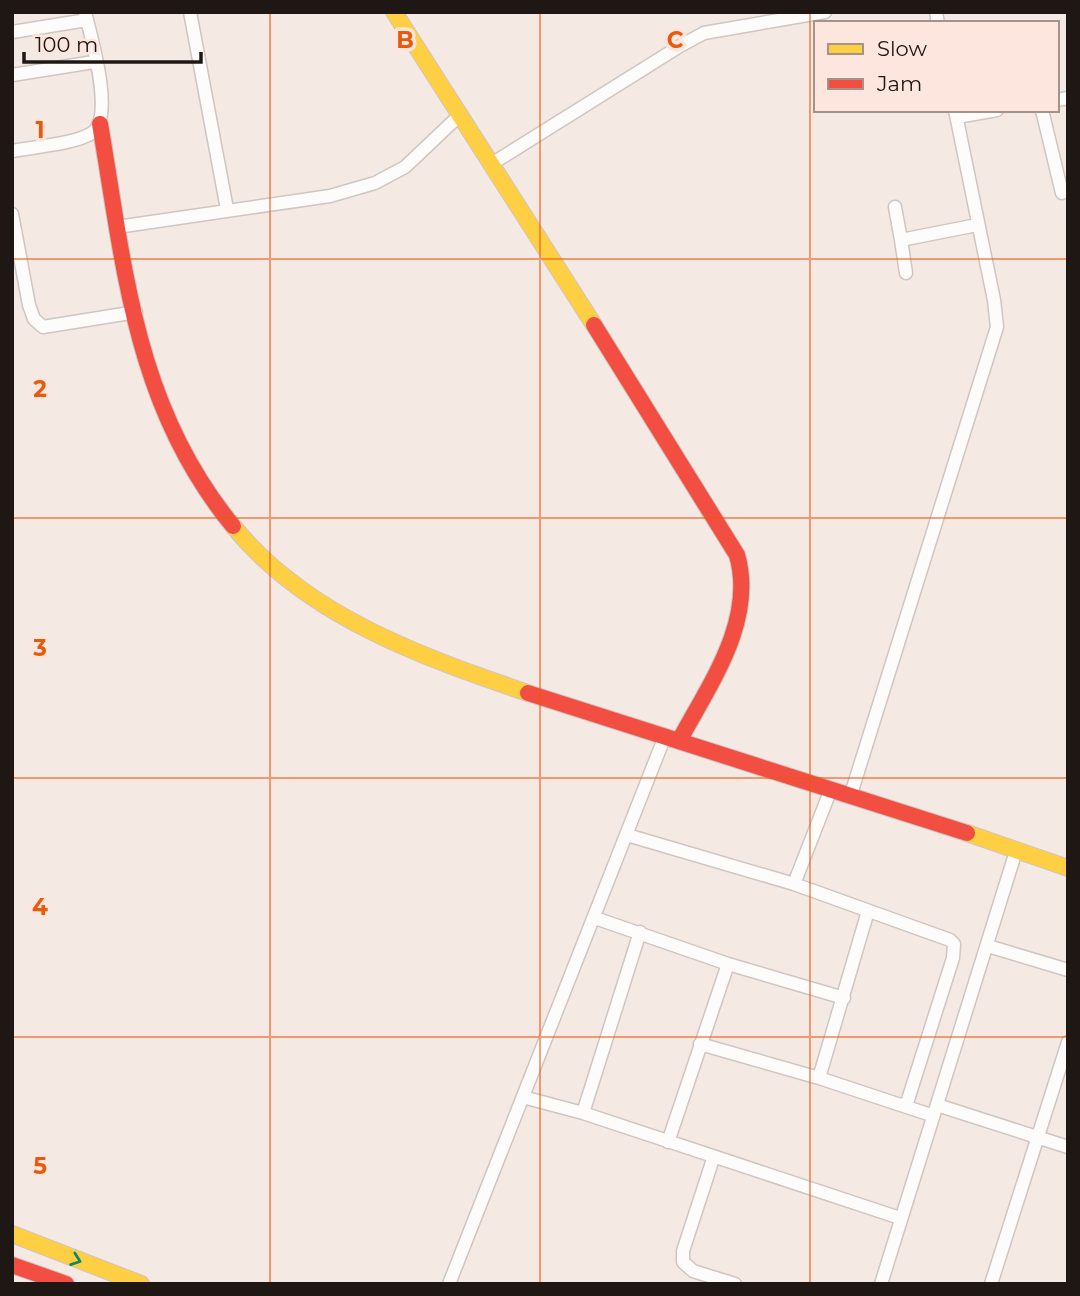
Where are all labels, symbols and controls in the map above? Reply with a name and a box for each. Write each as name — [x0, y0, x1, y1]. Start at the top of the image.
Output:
scale bar — [24, 21, 201, 65]
legend — [814, 21, 1059, 112]
text: B — [396, 26, 414, 54]
text: C — [667, 26, 684, 54]
text: 100 m — [35, 32, 98, 57]
text: Slow — [877, 36, 927, 61]
text: Jam — [876, 71, 922, 96]
text: 1 — [35, 116, 45, 144]
text: 2 — [33, 375, 47, 403]
text: 3 — [32, 634, 47, 662]
text: 4 — [32, 893, 48, 921]
text: 5 — [33, 1152, 47, 1180]
one-way arrow — [69, 1252, 81, 1266]

